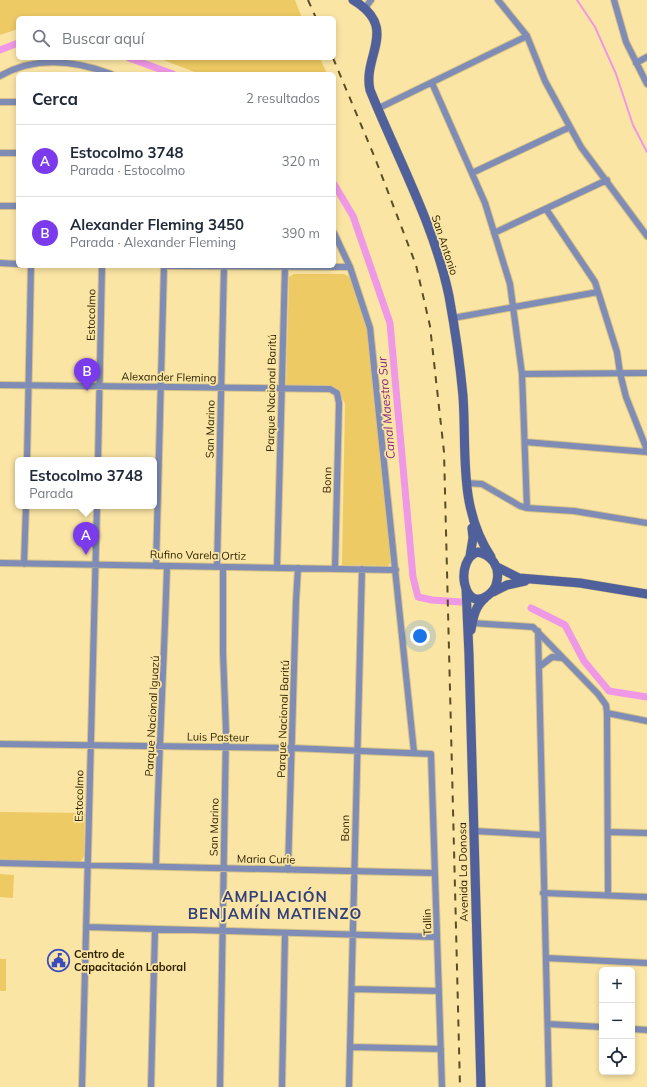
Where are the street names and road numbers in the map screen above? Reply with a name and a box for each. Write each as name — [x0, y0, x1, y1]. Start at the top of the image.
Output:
street label: San Antonio — [429, 213, 461, 277]
street label: Estocolmo — [84, 289, 98, 341]
street label: Parque Nacional Baritú — [263, 334, 279, 452]
street label: Alexander Fleming — [121, 369, 217, 385]
street label: San Marino — [202, 400, 218, 458]
street label: Bonn — [320, 466, 334, 494]
street label: Rufino Varela Ortiz — [150, 547, 247, 563]
street label: Parque Nacional Iguazú — [142, 655, 162, 777]
street label: Parque Nacional Baritú — [274, 660, 292, 778]
street label: Luis Pasteur — [187, 729, 249, 745]
street label: Estocolmo — [72, 770, 86, 822]
street label: San Marino — [206, 798, 222, 856]
street label: Bonn — [338, 815, 352, 841]
street label: Avenida La Donosa — [455, 822, 471, 922]
street label: Maria Curie — [237, 851, 295, 867]
street label: Tallin — [420, 908, 434, 936]

